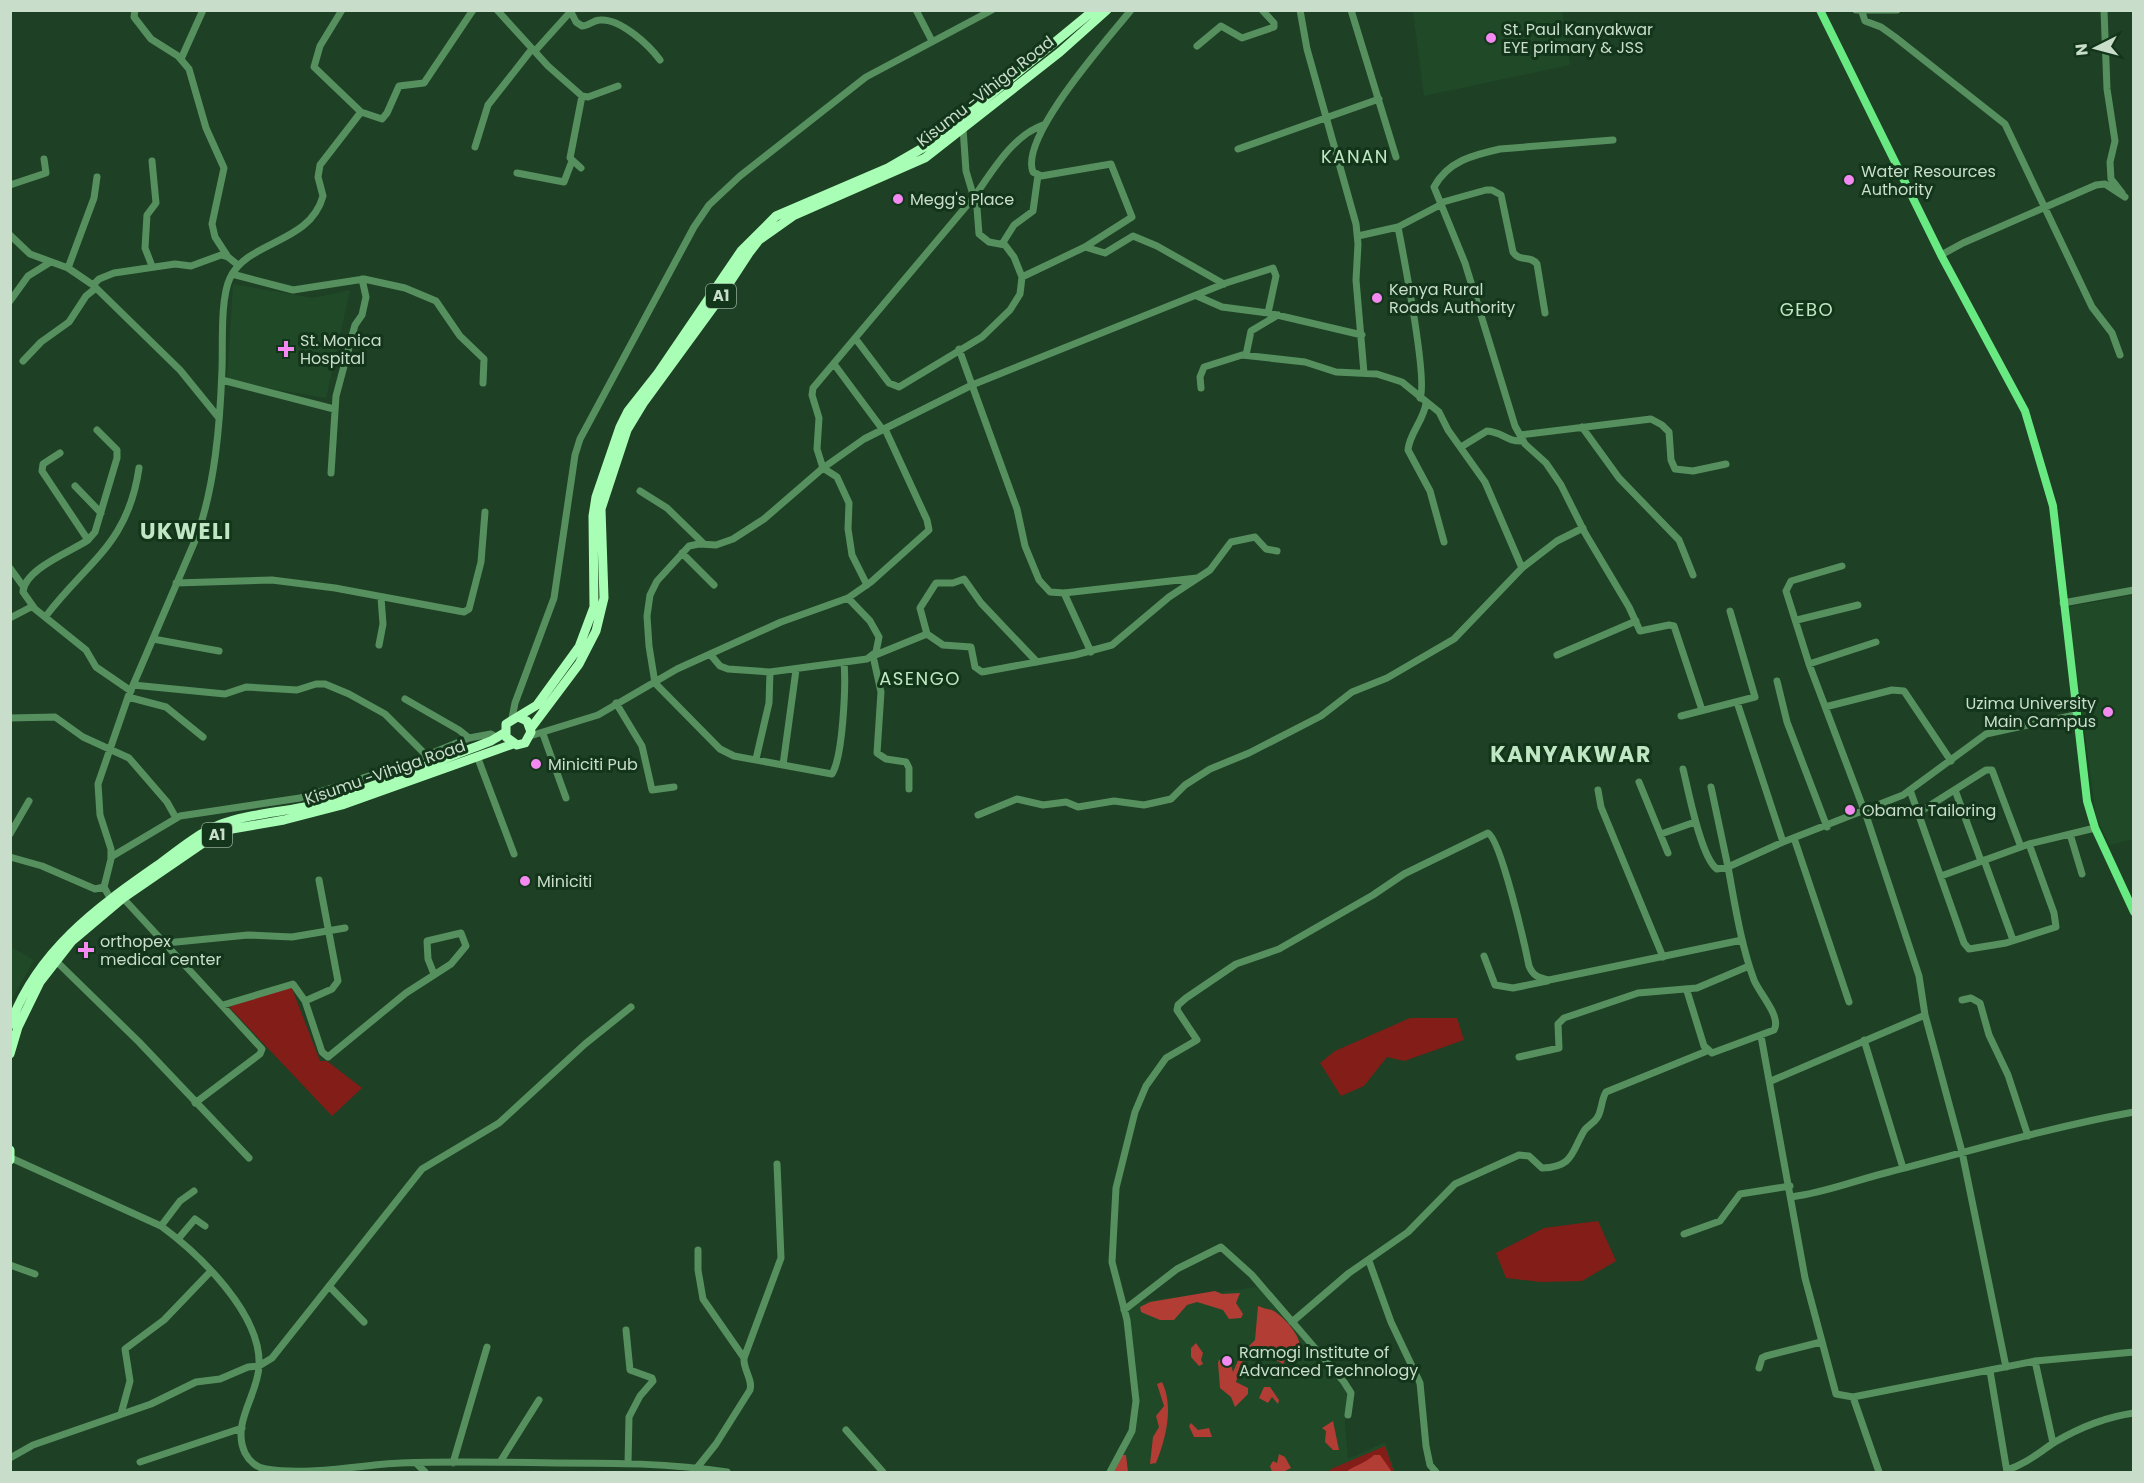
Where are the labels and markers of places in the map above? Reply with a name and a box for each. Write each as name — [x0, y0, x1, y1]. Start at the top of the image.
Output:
place label: St. Paul Kanyakwar EYE primary & JSS — [1503, 18, 1653, 59]
marker: St. Paul Kanyakwar EYE primary & JSS — [1484, 31, 1498, 45]
place label: Water Resources Authority — [1861, 160, 1996, 201]
marker: Water Resources Authority — [1842, 173, 1856, 187]
place label: Megg's Place — [910, 188, 1014, 211]
marker: Megg's Place — [891, 192, 905, 206]
place label: Kenya Rural Roads Authority — [1389, 278, 1515, 319]
marker: Kenya Rural Roads Authority — [1370, 291, 1384, 305]
place label: St. Monica Hospital — [300, 329, 382, 370]
marker: St. Monica Hospital — [277, 340, 295, 358]
place label: Uzima University Main Campus — [1965, 692, 2096, 733]
marker: Uzima University Main Campus — [2101, 705, 2115, 719]
place label: Miniciti Pub — [548, 753, 638, 776]
marker: Miniciti Pub — [529, 757, 543, 771]
place label: Obama Tailoring — [1862, 799, 1996, 822]
marker: Obama Tailoring — [1843, 803, 1857, 817]
place label: Miniciti — [537, 870, 592, 893]
marker: Miniciti — [518, 874, 532, 888]
place label: orthopex medical center — [100, 930, 222, 971]
marker: orthopex medical center — [77, 941, 95, 959]
place label: Ramogi Institute of Advanced Technology — [1239, 1341, 1418, 1382]
marker: Ramogi Institute of Advanced Technology — [1220, 1354, 1234, 1368]

